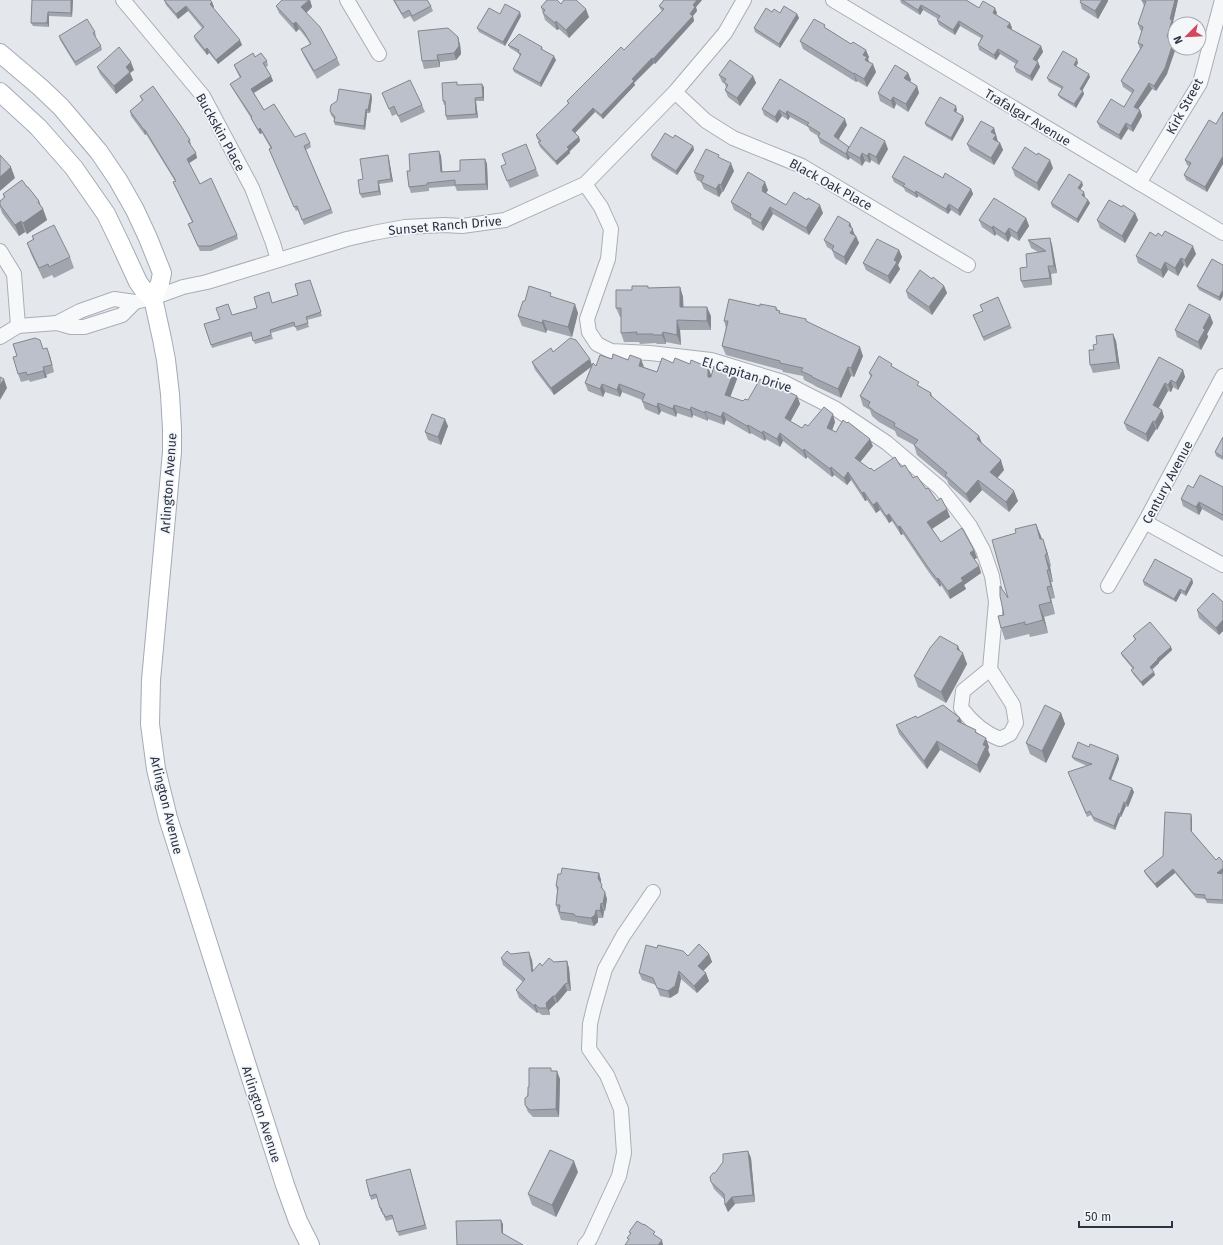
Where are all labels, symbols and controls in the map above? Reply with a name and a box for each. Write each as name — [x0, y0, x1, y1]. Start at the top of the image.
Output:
north arrow — [1167, 16, 1207, 56]
text: N — [1171, 34, 1186, 46]
street label: Kirk Street — [1163, 75, 1206, 137]
street label: Trafalgar Avenue — [982, 86, 1074, 149]
street label: Buckskin Place — [193, 91, 248, 174]
street label: Black Oak Place — [787, 155, 875, 213]
street label: Sunset Ranch Drive — [388, 213, 502, 238]
street label: El Capitan Drive — [700, 354, 793, 395]
street label: Arlington Avenue — [158, 432, 179, 534]
street label: Century Avenue — [1139, 438, 1196, 526]
street label: Arlington Avenue — [147, 754, 186, 856]
street label: Arlington Avenue — [239, 1064, 284, 1164]
scale bar — [1079, 1203, 1172, 1229]
text: 50 m — [1085, 1210, 1111, 1224]

